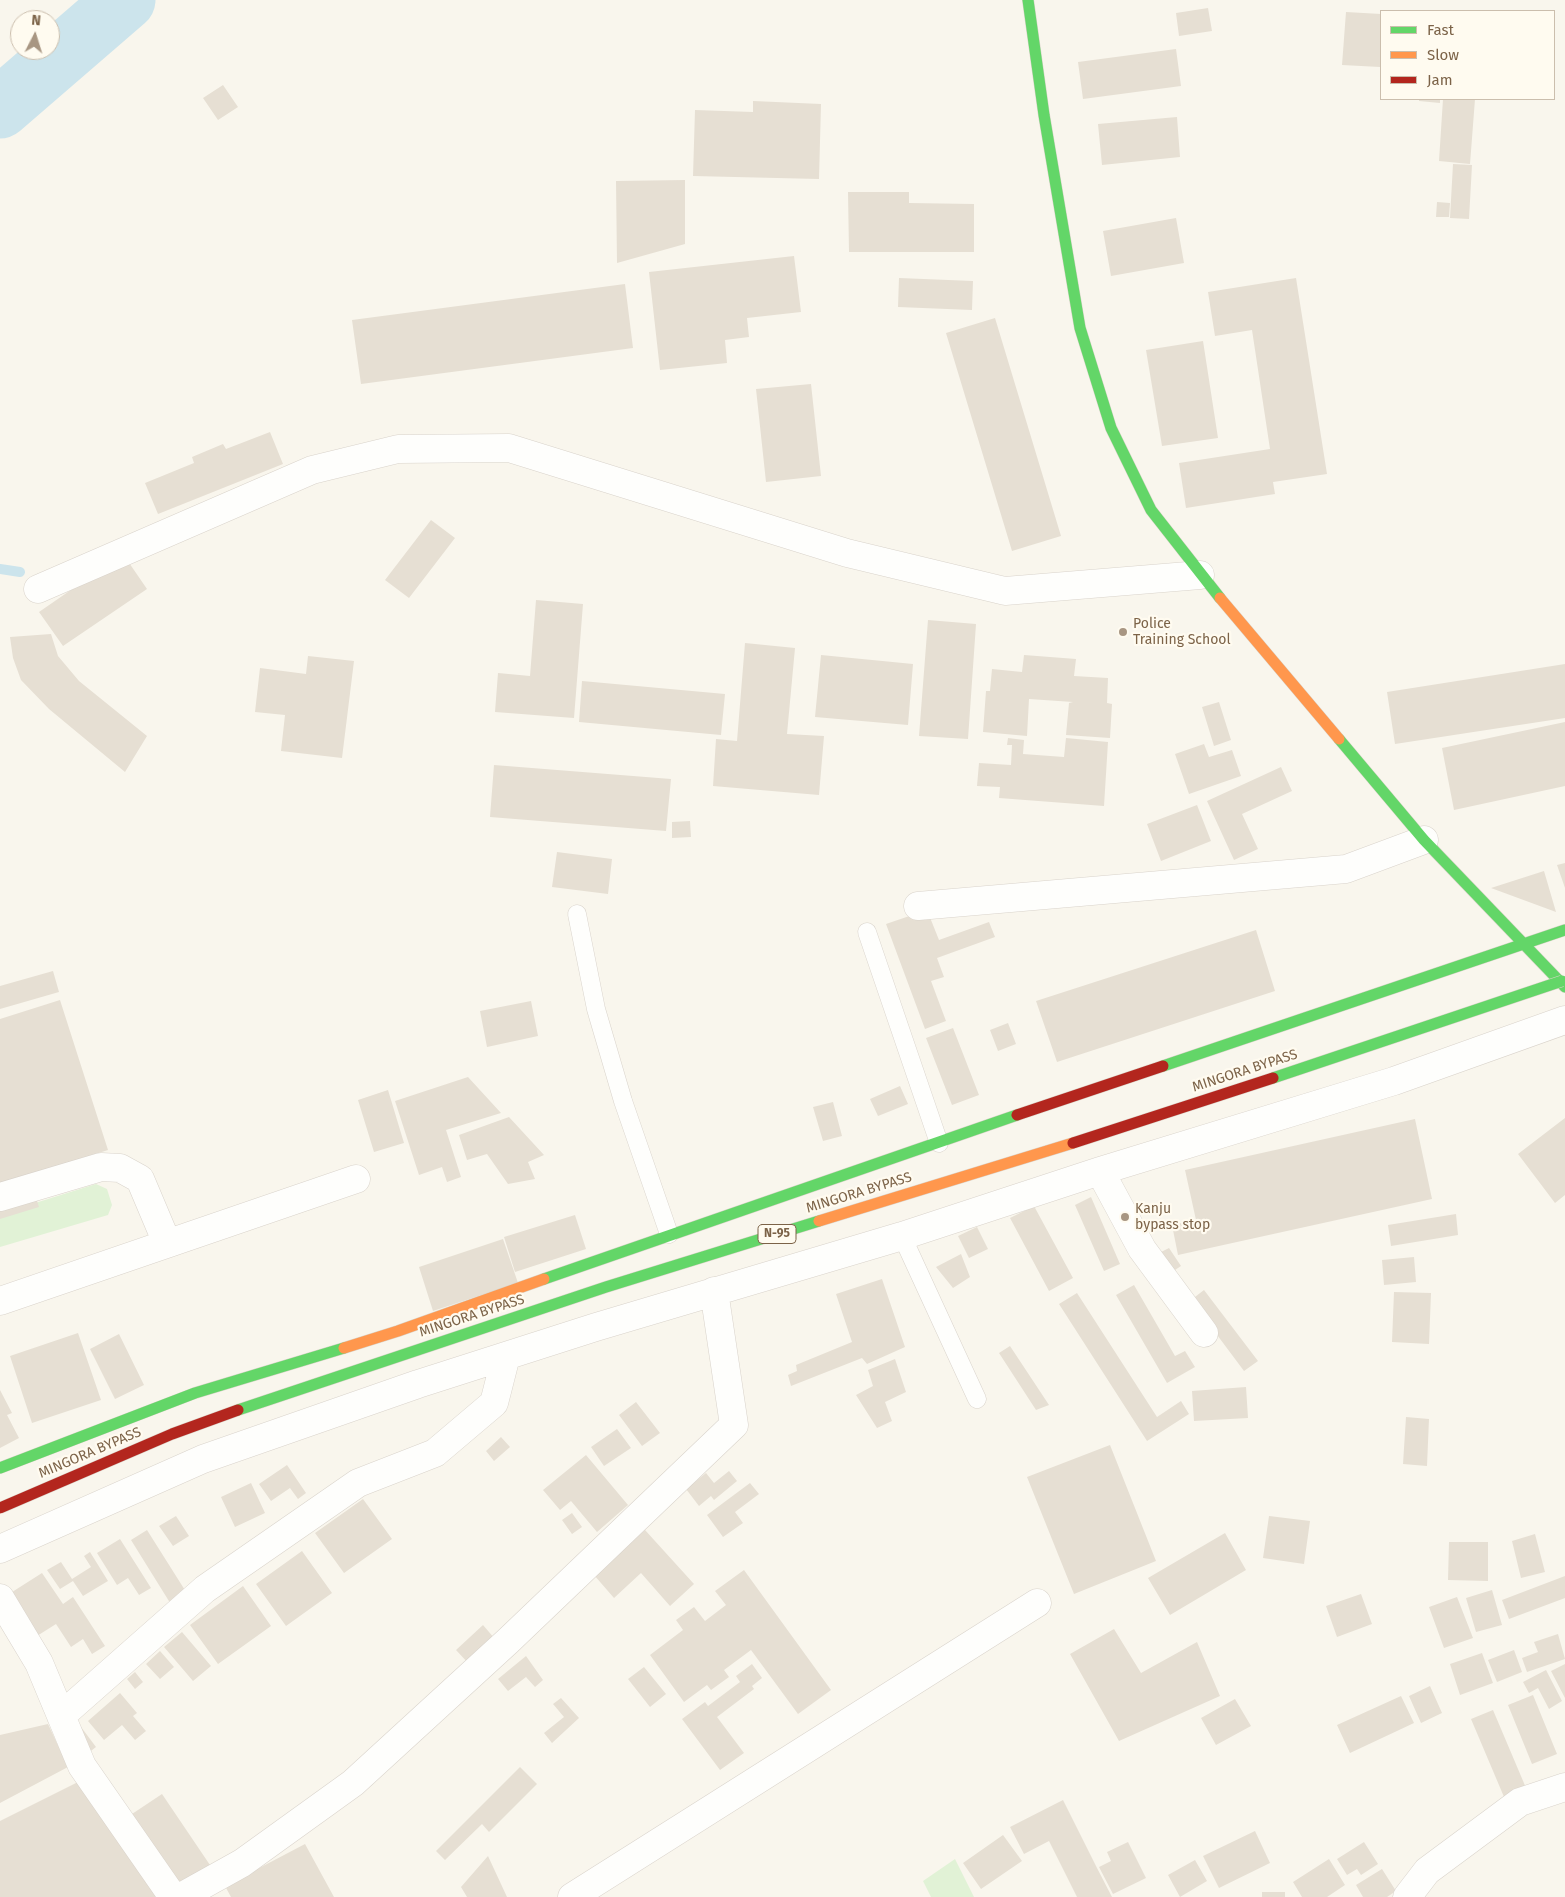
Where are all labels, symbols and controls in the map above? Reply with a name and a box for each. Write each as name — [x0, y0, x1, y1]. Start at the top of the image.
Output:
north arrow — [10, 10, 60, 60]
legend — [1380, 10, 1555, 100]
text: N — [31, 12, 42, 29]
text: Fast — [1427, 21, 1454, 39]
text: Slow — [1427, 46, 1459, 64]
text: Jam — [1427, 71, 1453, 89]
place label: Police Training School — [1133, 616, 1231, 648]
marker: Police Training School — [1117, 626, 1129, 638]
street label: MINGORA BYPASS — [1190, 1046, 1300, 1096]
street label: MINGORA BYPASS — [804, 1169, 914, 1217]
place label: Kanju bypass stop — [1135, 1201, 1210, 1234]
marker: Kanju bypass stop — [1119, 1211, 1131, 1223]
road number: N-95 — [758, 1224, 796, 1244]
street label: MINGORA BYPASS — [417, 1291, 527, 1341]
street label: MINGORA BYPASS — [36, 1424, 144, 1482]

